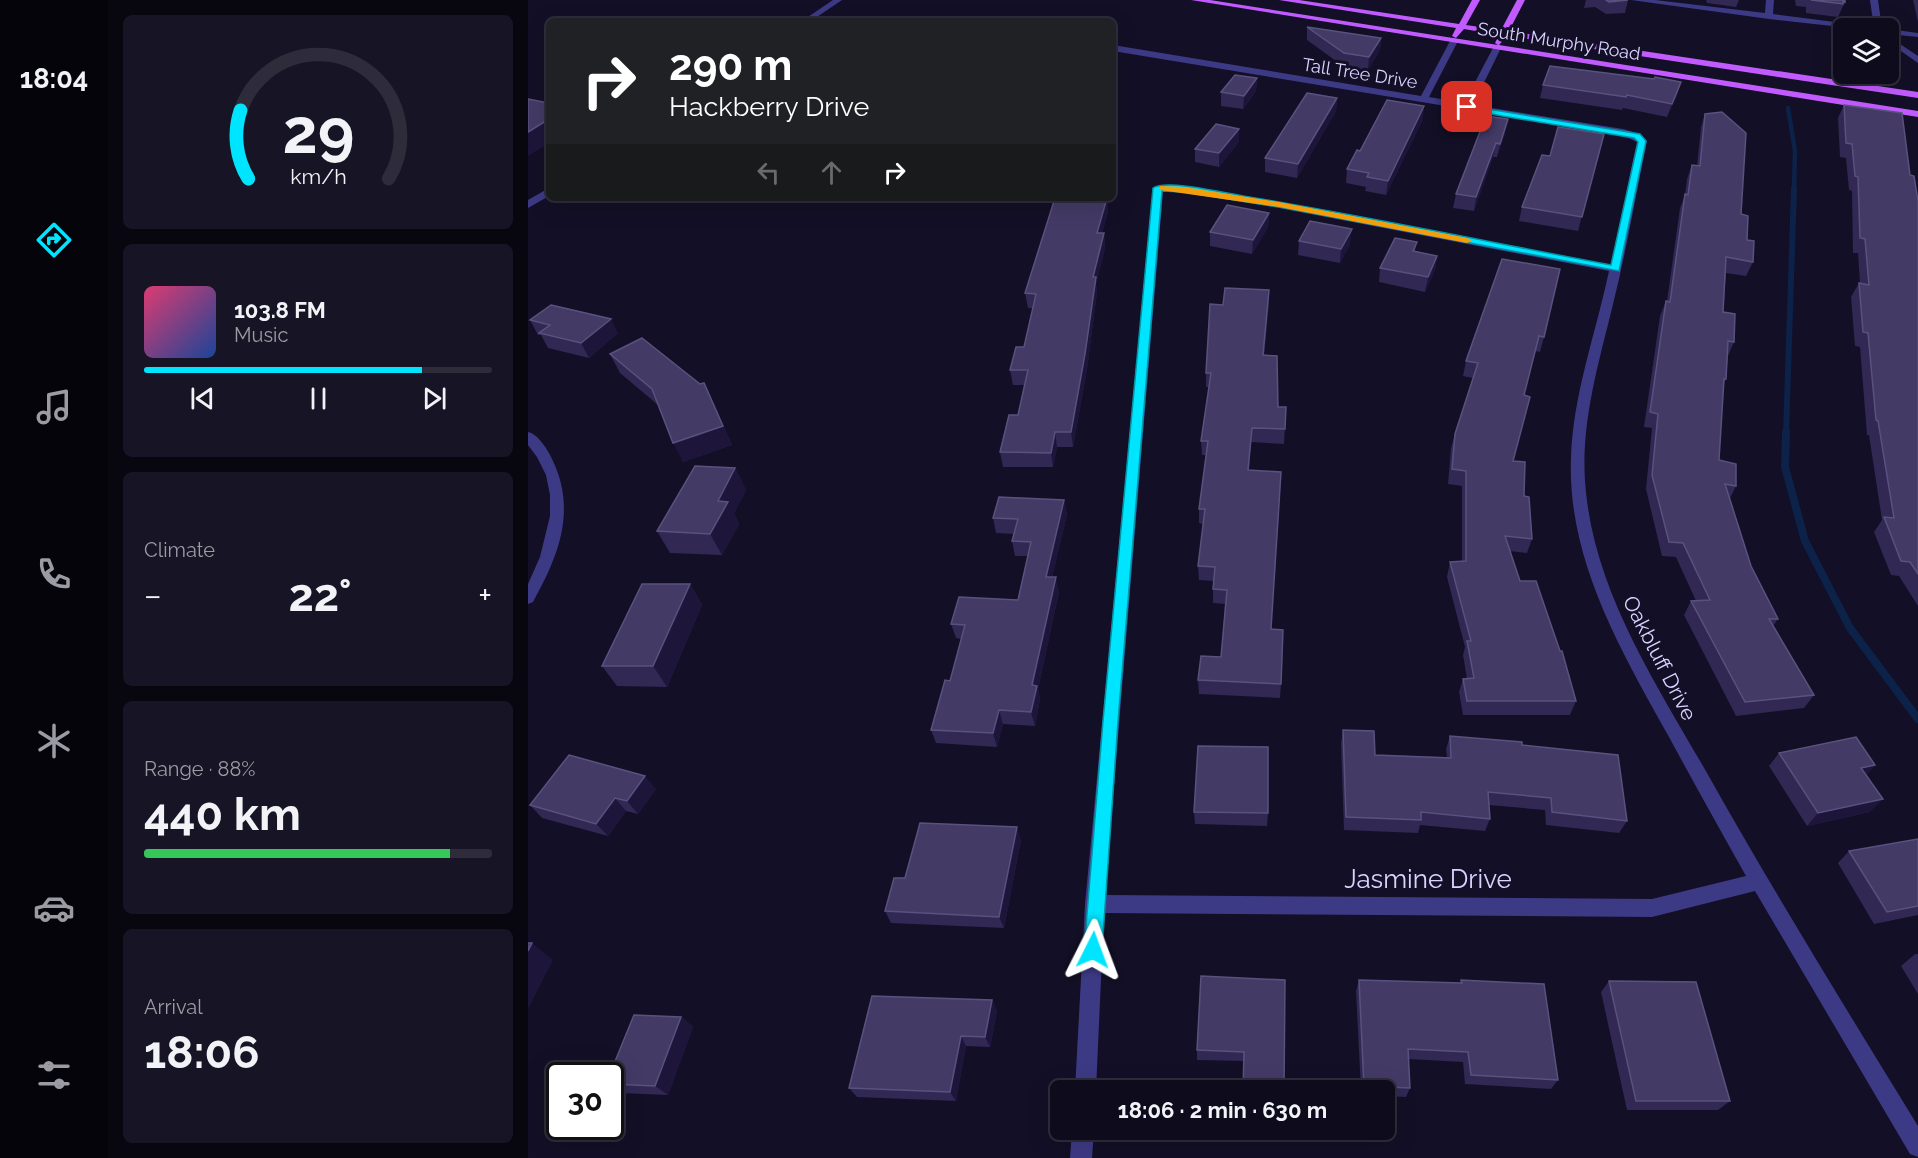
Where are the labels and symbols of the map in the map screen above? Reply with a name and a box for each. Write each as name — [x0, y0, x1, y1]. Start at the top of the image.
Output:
street label: South Murphy Road — [1476, 18, 1642, 64]
street label: Tall Tree Drive — [1301, 54, 1419, 93]
pin — [1441, 81, 1492, 132]
street label: Oakbluff Drive — [1618, 591, 1702, 725]
street label: Jasmine Drive — [1344, 864, 1512, 894]
position arrow — [1061, 918, 1125, 982]
speed limit sign: 30 — [546, 1062, 624, 1140]

